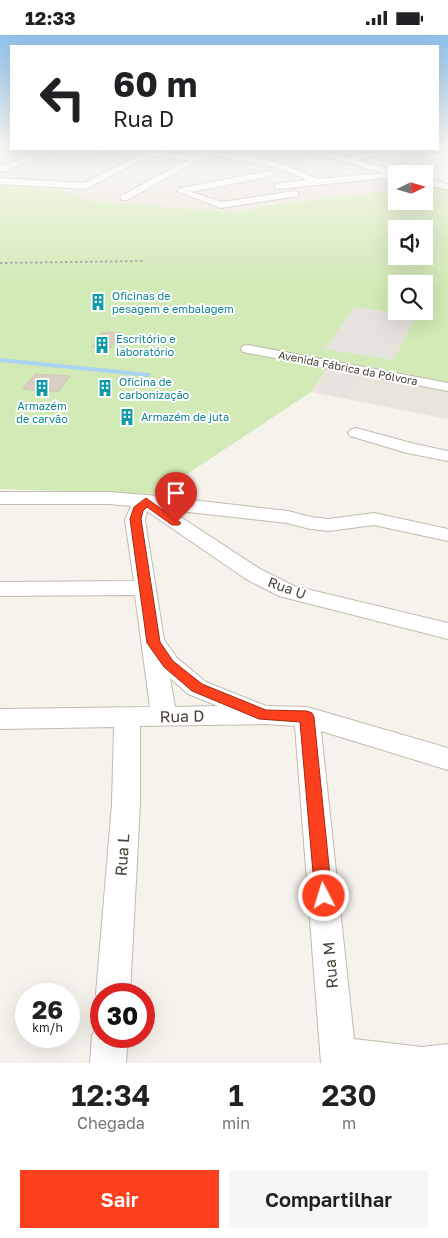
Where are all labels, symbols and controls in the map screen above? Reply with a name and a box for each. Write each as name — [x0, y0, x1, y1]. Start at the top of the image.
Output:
text: 12:33 — [25, 6, 76, 29]
text: 60 m — [113, 63, 197, 105]
icon: left — [30, 65, 95, 130]
text: Rua D — [113, 105, 174, 132]
north arrow — [388, 165, 432, 210]
map controls — [388, 165, 433, 320]
button: sound — [388, 220, 433, 265]
button: search — [388, 275, 433, 320]
place label: Oficinas de pesagem e embalagem — [112, 289, 234, 315]
building icon: Oficinas de pesagem e embalagem — [88, 292, 108, 312]
place label: Escritório e laboratório — [116, 332, 176, 358]
building icon: Escritório e laboratório — [92, 335, 112, 355]
street label: Avenida Fábrica da Pólvora — [277, 348, 419, 387]
place label: Oficina de carbonização — [119, 375, 190, 401]
building icon: Armazém de carvão — [32, 378, 52, 398]
building icon: Oficina de carbonização — [95, 378, 115, 398]
place label: Armazém de carvão — [16, 399, 68, 425]
building icon: Armazém de juta — [117, 407, 137, 427]
place label: Armazém de juta — [141, 410, 229, 423]
pin — [155, 472, 197, 523]
icon: arrive — [162, 479, 190, 507]
street label: Rua U — [266, 573, 309, 602]
street label: Rua D — [160, 706, 204, 726]
street label: Rua L — [111, 833, 133, 877]
position arrow — [297, 869, 349, 921]
street label: Rua M — [318, 941, 342, 989]
speed limit sign: 30 — [90, 983, 155, 1048]
text: 26 — [32, 994, 63, 1025]
text: km/h — [32, 1020, 63, 1035]
text: 12:34 — [71, 1077, 151, 1113]
text: 1 — [228, 1077, 244, 1113]
text: 230 — [321, 1077, 377, 1113]
text: Chegada — [77, 1113, 145, 1133]
text: min — [222, 1113, 250, 1133]
text: m — [342, 1113, 356, 1133]
button: Sair — [20, 1170, 219, 1228]
button: Compartilhar — [229, 1170, 428, 1228]

